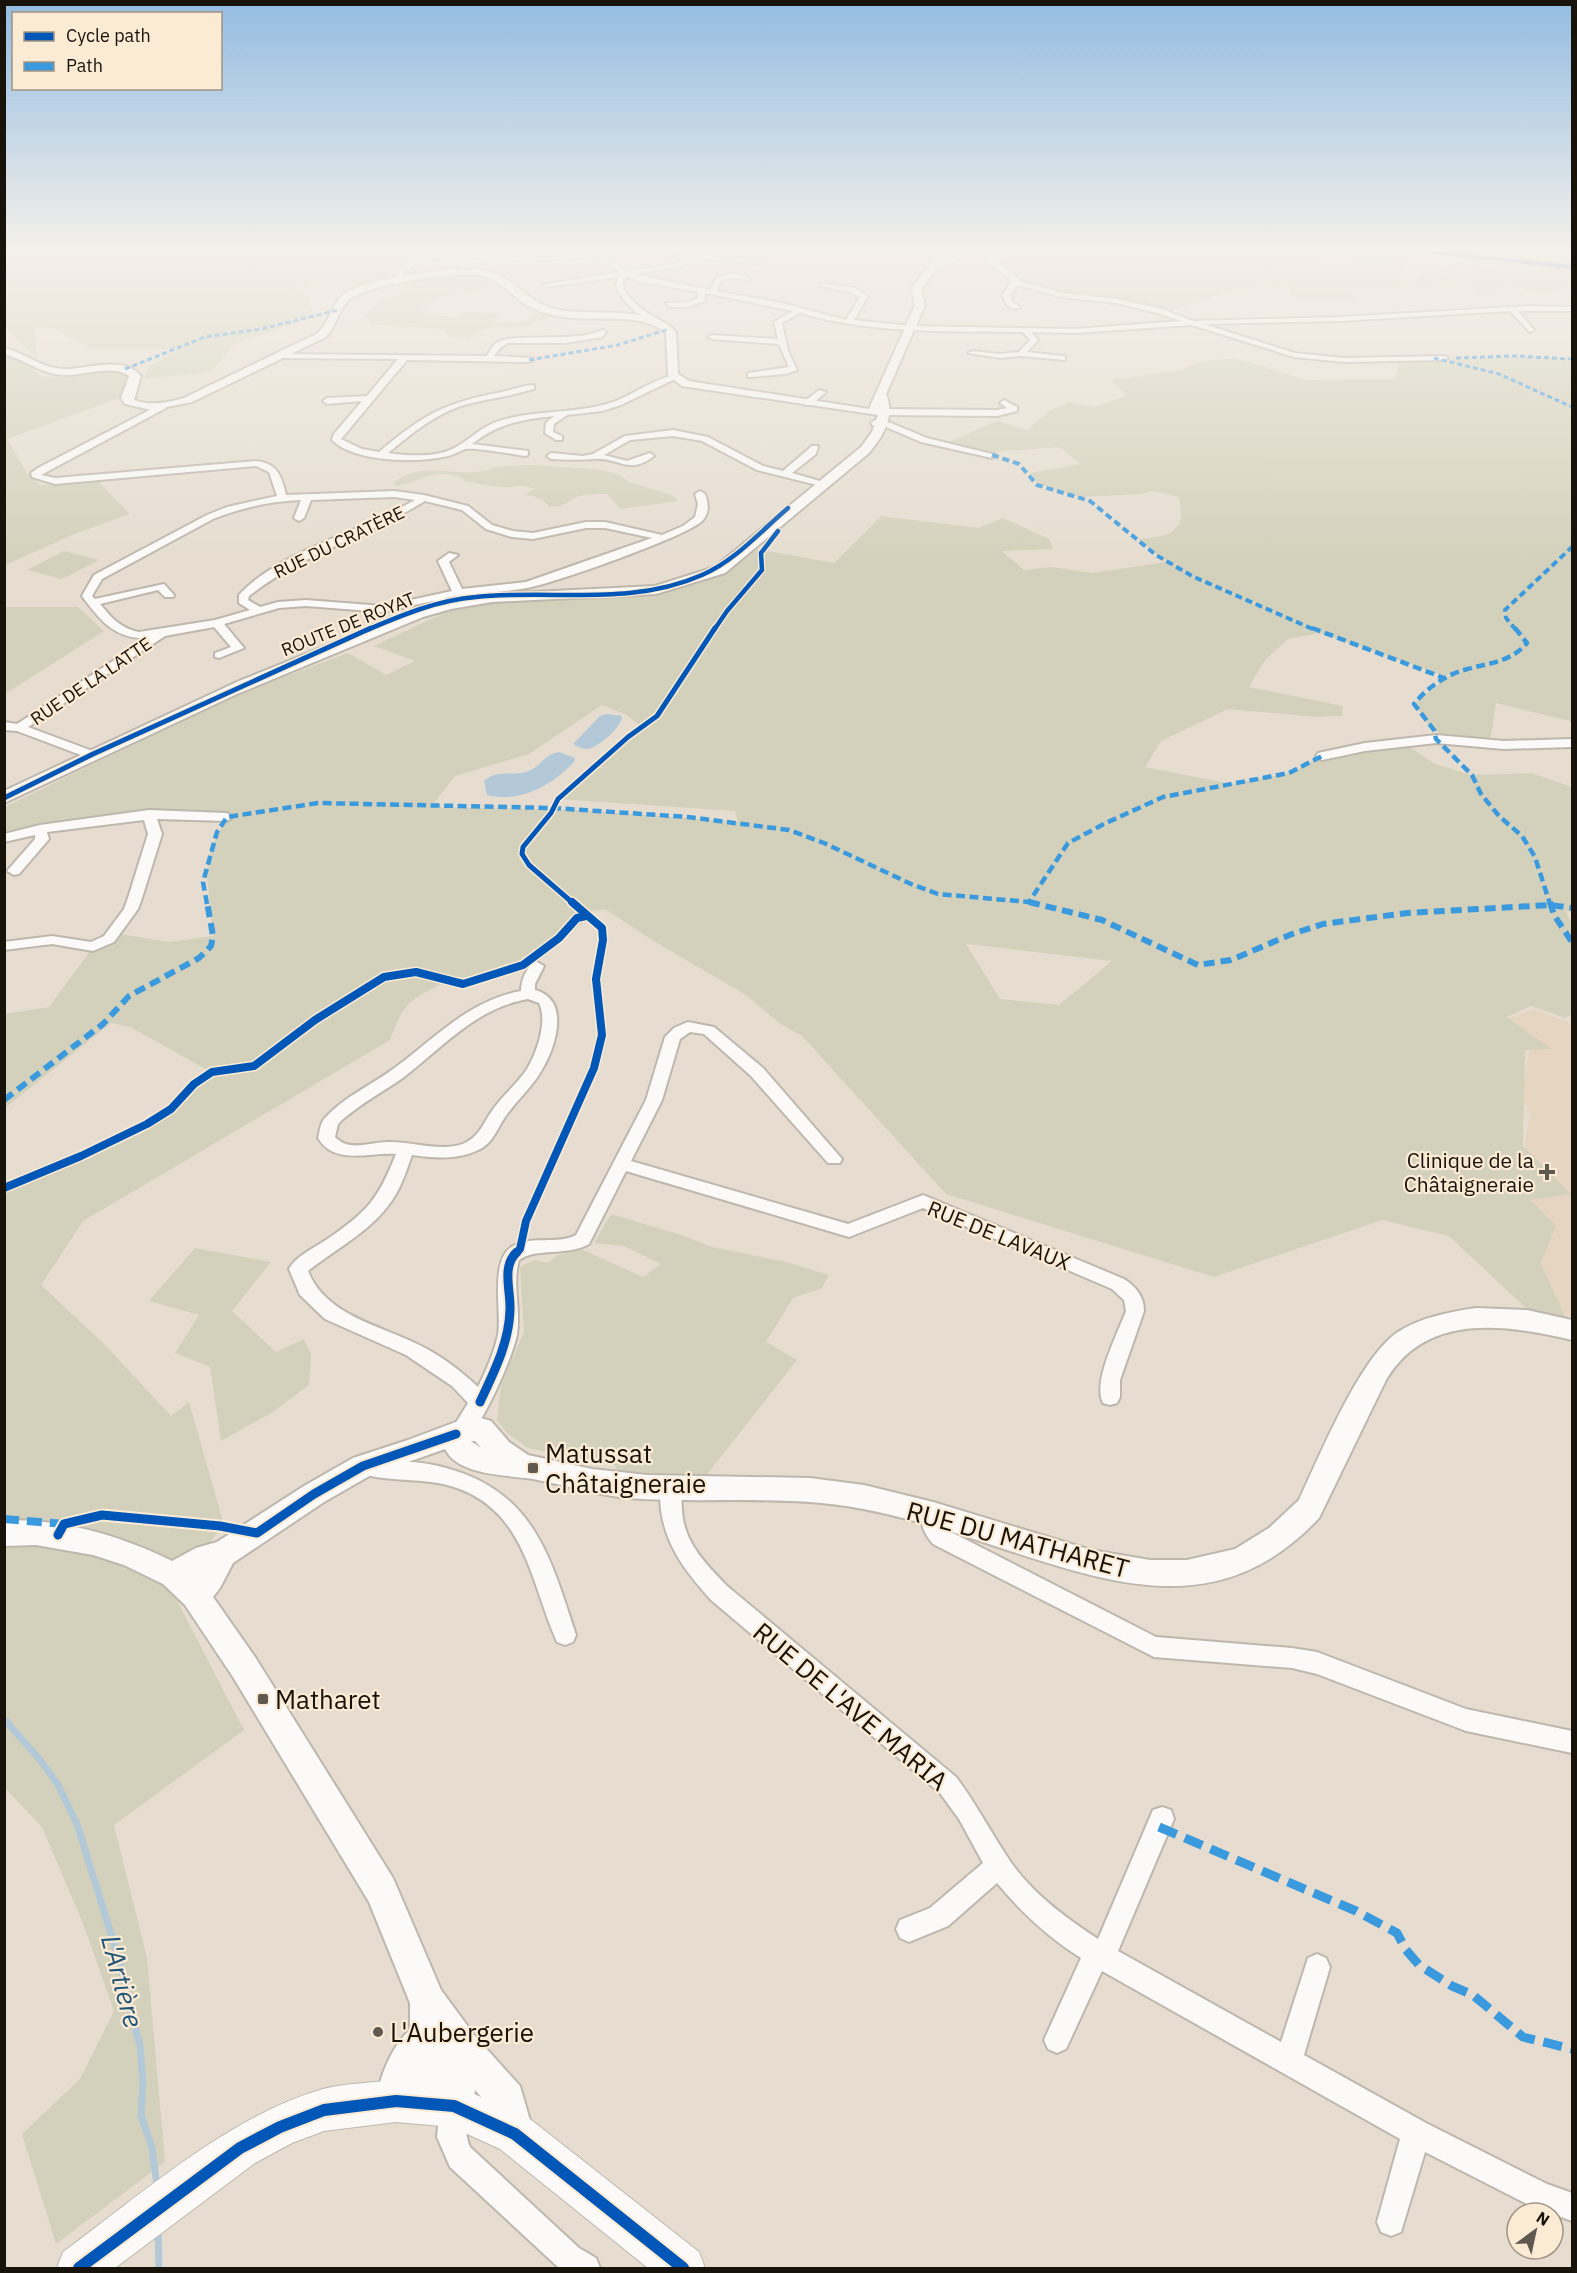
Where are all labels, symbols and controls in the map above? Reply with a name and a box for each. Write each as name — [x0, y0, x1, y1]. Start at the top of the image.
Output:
legend — [12, 12, 222, 90]
text: Cycle path — [66, 24, 151, 47]
text: Path — [66, 54, 103, 77]
street label: RUE DU CRATÈRE — [270, 500, 408, 584]
street label: ROUTE DE ROYAT — [278, 587, 418, 661]
street label: RUE DE LA LATTE — [26, 632, 156, 730]
place label: Clinique de la Châtaigneraie — [1404, 1146, 1534, 1198]
marker: Clinique de la Châtaigneraie — [1538, 1163, 1556, 1181]
street label: RUE DE LAVAUX — [923, 1194, 1075, 1276]
place label: Matussat Châtaigneraie — [545, 1436, 706, 1500]
marker: Matussat Châtaigneraie — [526, 1461, 540, 1475]
street label: RUE DU MATHARET — [903, 1493, 1133, 1585]
street label: RUE DE L'AVE MARIA — [746, 1614, 956, 1798]
place label: Matharet — [275, 1682, 381, 1716]
marker: Matharet — [256, 1692, 270, 1706]
water label: L'Artière — [94, 1931, 152, 2031]
place label: L'Aubergerie — [390, 2015, 534, 2049]
marker: L'Aubergerie — [371, 2025, 385, 2039]
north arrow — [1505, 2201, 1565, 2261]
text: N — [1533, 2207, 1553, 2230]

